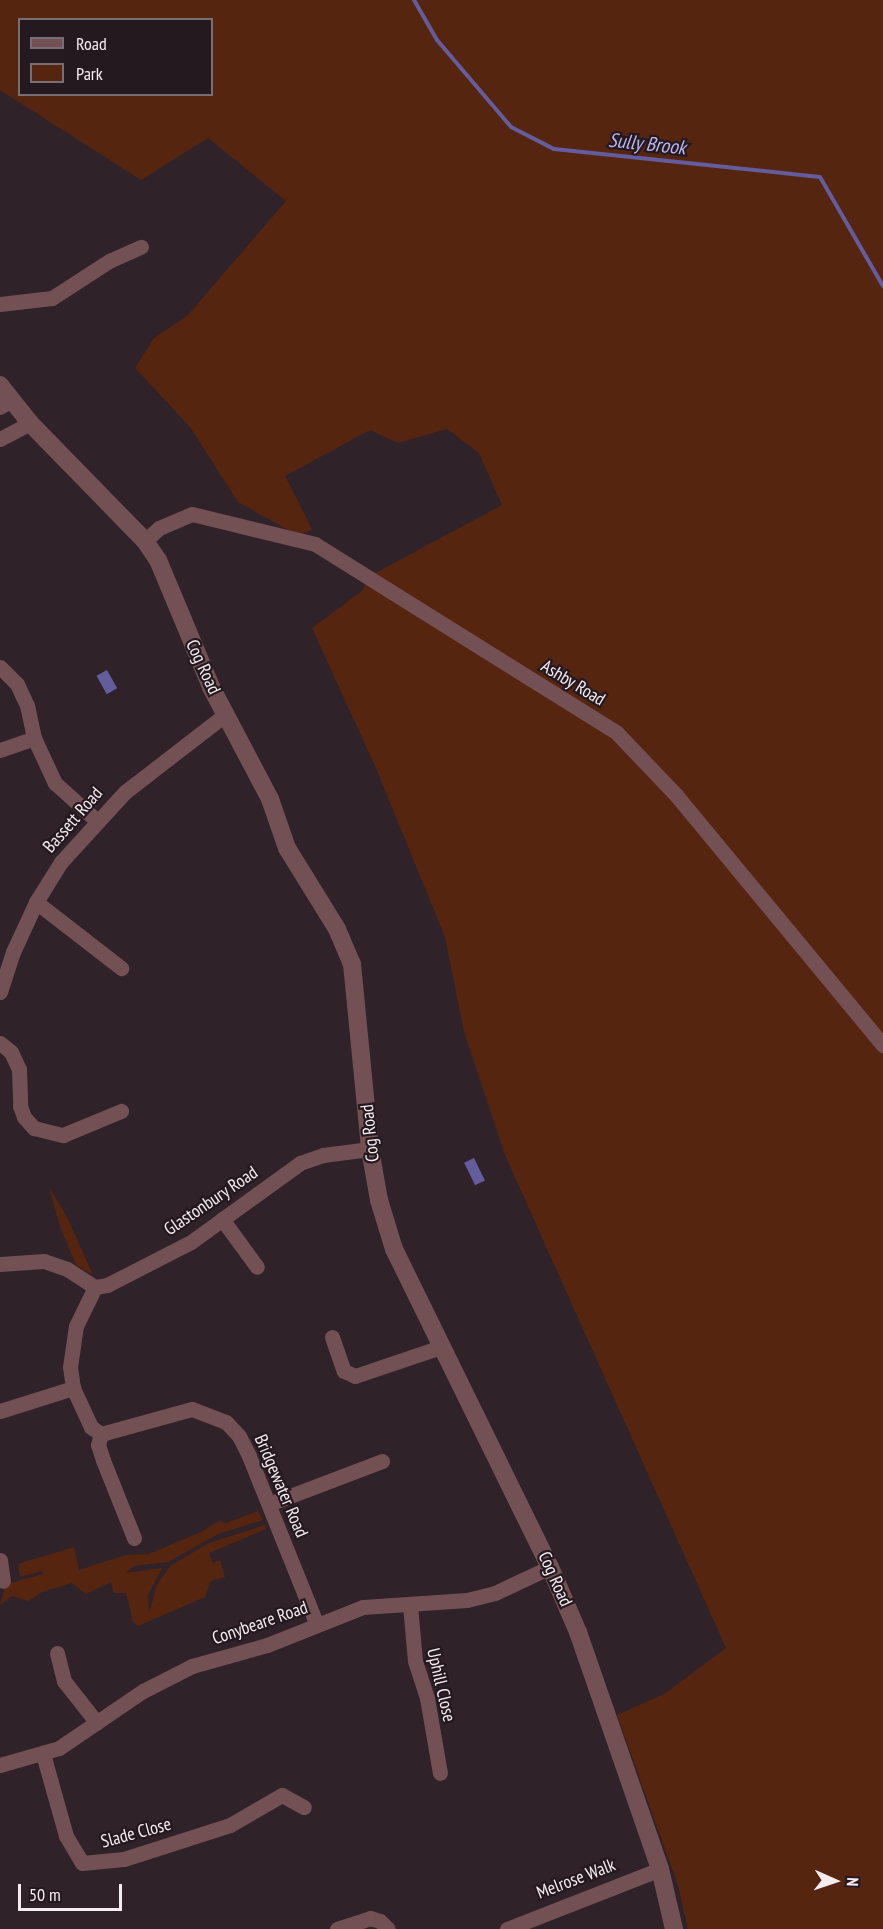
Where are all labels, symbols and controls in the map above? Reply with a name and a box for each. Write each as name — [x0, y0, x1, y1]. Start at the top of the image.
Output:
legend — [18, 18, 213, 96]
text: Road — [76, 32, 107, 55]
text: Park — [76, 62, 103, 85]
water label: Sully Brook — [607, 128, 687, 160]
street label: Cog Road — [181, 636, 225, 698]
street label: Ashby Road — [537, 655, 609, 711]
street label: Bassett Road — [39, 783, 107, 857]
street label: Cog Road — [356, 1103, 384, 1163]
street label: Glastonbury Road — [160, 1162, 262, 1240]
street label: Bridgewater Road — [250, 1431, 312, 1541]
street label: Cog Road — [533, 1548, 577, 1610]
street label: Conybeare Road — [209, 1597, 311, 1649]
street label: Uphill Close — [422, 1646, 460, 1724]
street label: Slade Close — [98, 1813, 174, 1853]
north arrow — [805, 1851, 865, 1911]
street label: Melrose Walk — [533, 1854, 619, 1904]
scale bar — [21, 1872, 124, 1910]
text: N — [843, 1877, 863, 1887]
text: 50 m — [29, 1883, 61, 1906]

